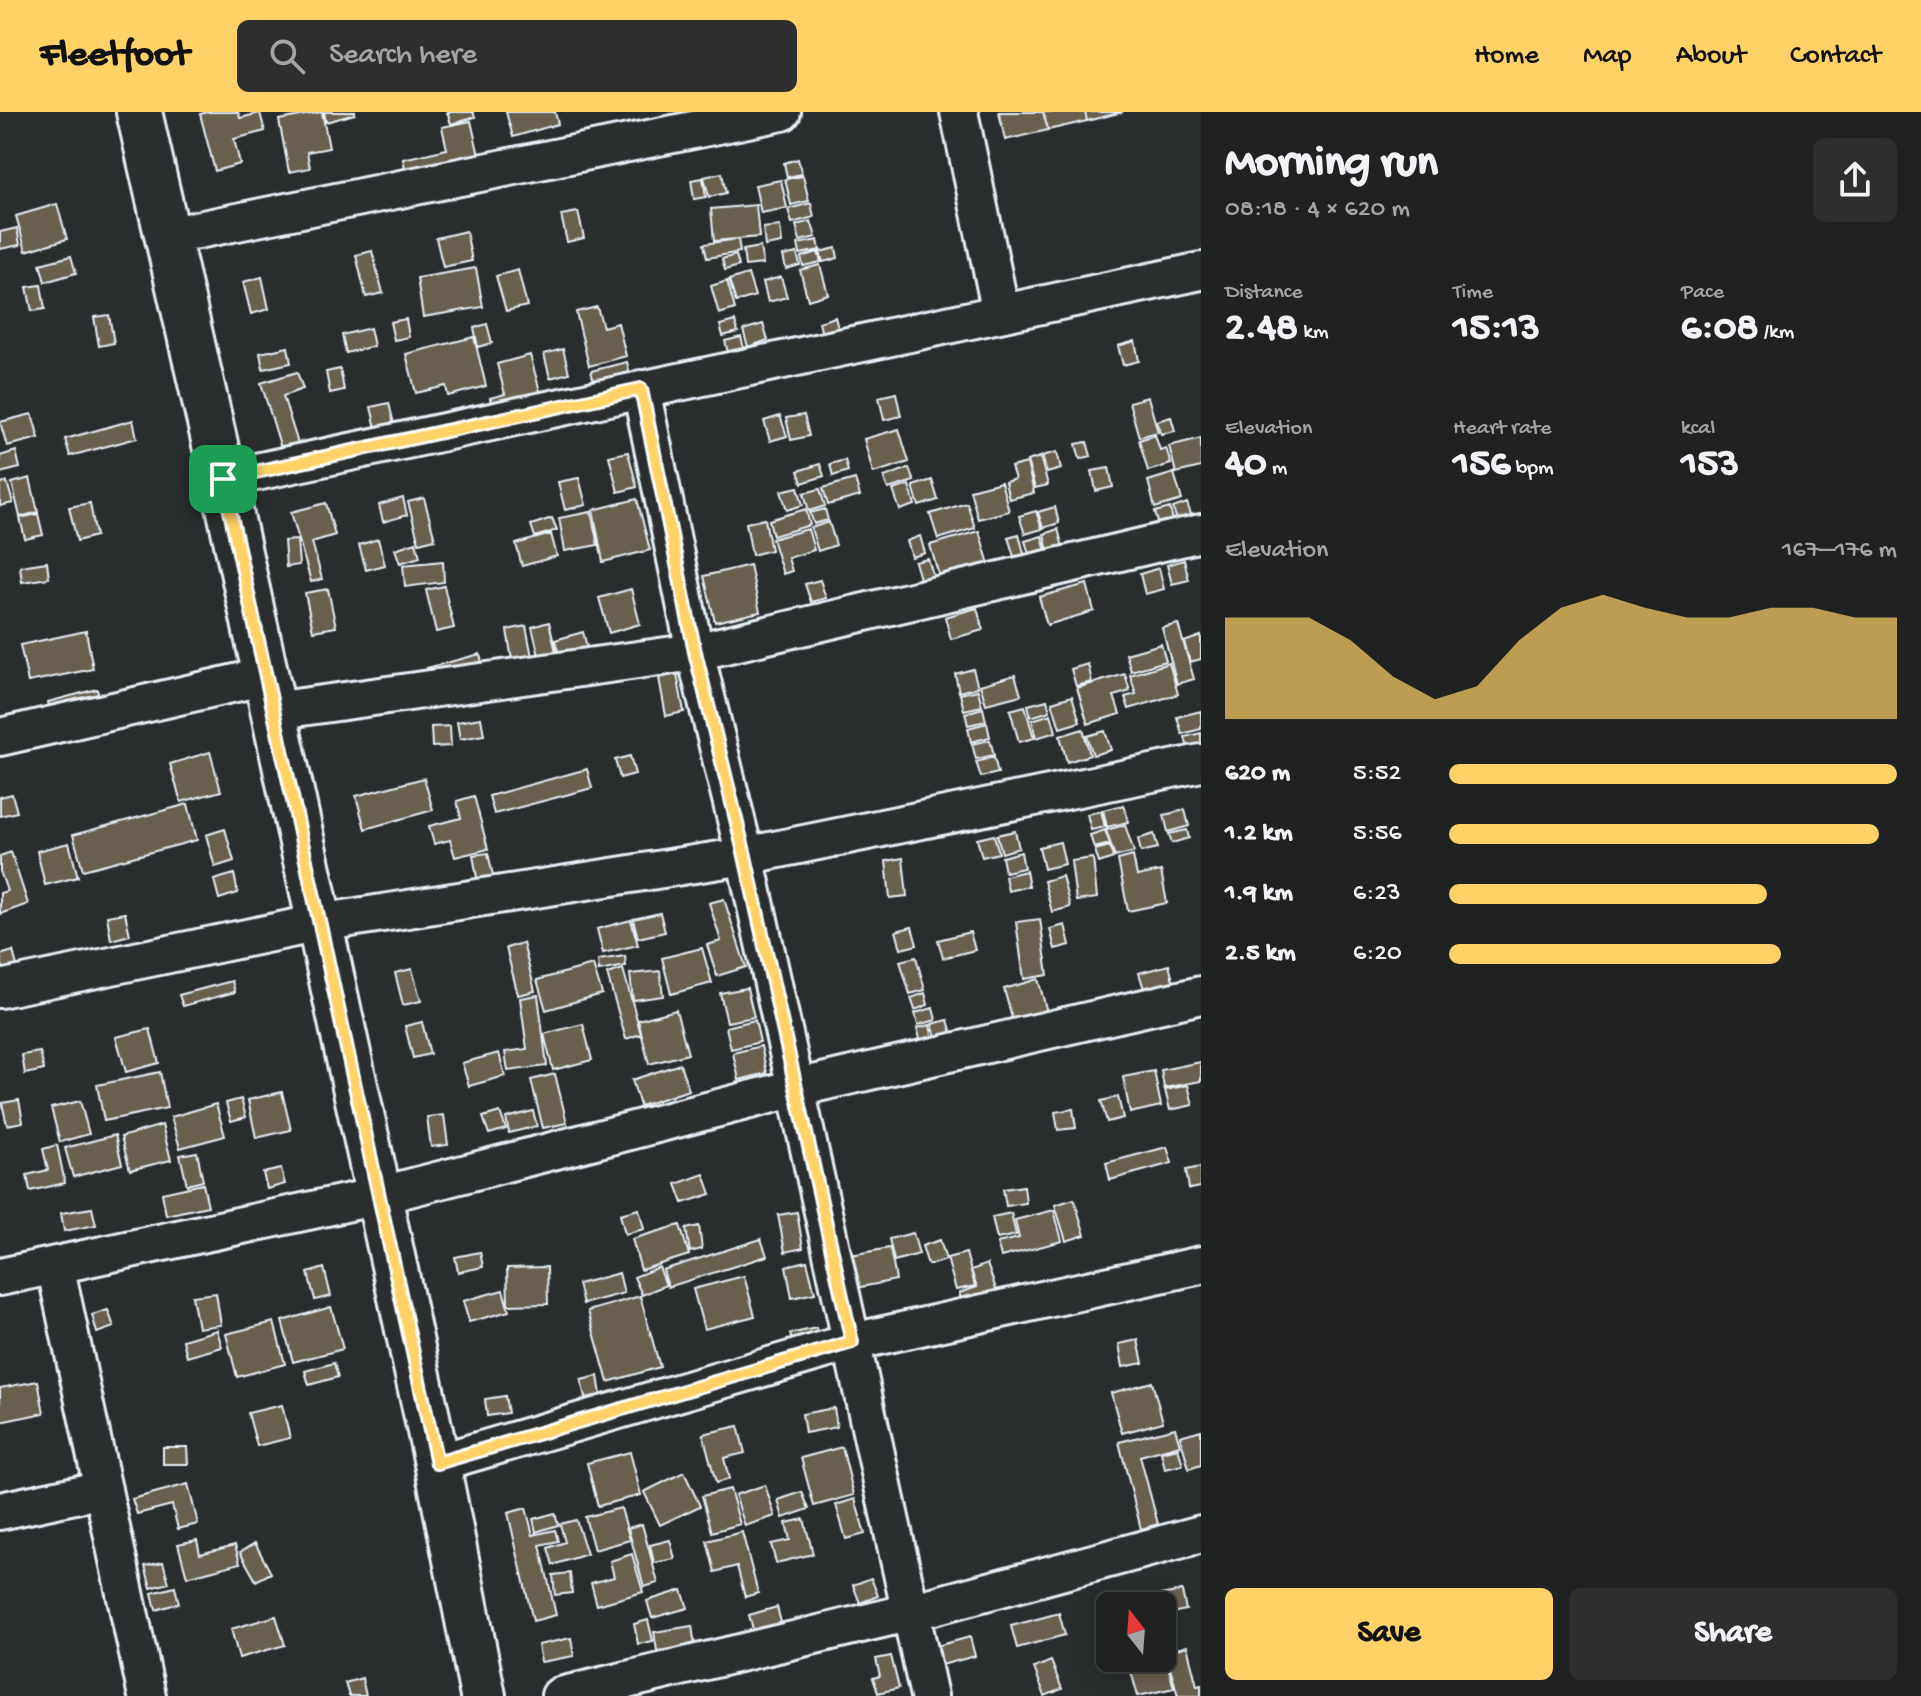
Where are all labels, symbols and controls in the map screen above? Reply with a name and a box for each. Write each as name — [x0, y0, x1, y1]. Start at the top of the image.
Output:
search box — [237, 20, 797, 92]
text: Fleetfoot — [40, 34, 189, 78]
icon: search — [265, 34, 309, 78]
text: Search here — [329, 39, 477, 74]
text: Home — [1474, 40, 1539, 73]
text: Map — [1583, 40, 1632, 73]
text: About — [1676, 40, 1746, 73]
text: Contact — [1790, 40, 1881, 73]
button: share — [1813, 138, 1897, 222]
text: Morning run — [1225, 139, 1438, 191]
text: 08:18 · 4 × 620 m — [1225, 195, 1410, 226]
text: Distance — [1225, 280, 1303, 306]
text: Time — [1453, 280, 1493, 306]
text: Pace — [1681, 280, 1724, 306]
text: 2.48 — [1225, 306, 1298, 353]
text: 15:13 — [1453, 306, 1540, 353]
text: 6:08 — [1681, 306, 1758, 353]
text: km — [1298, 320, 1329, 346]
text: /km — [1758, 320, 1794, 346]
text: Elevation — [1225, 416, 1312, 442]
text: Heart rate — [1453, 416, 1551, 442]
text: kcal — [1681, 416, 1715, 442]
text: 40 — [1225, 442, 1267, 489]
text: 156 — [1453, 442, 1510, 489]
text: 153 — [1681, 442, 1739, 489]
pin — [189, 445, 257, 513]
text: m — [1267, 456, 1287, 482]
text: bpm — [1510, 456, 1554, 482]
icon: arrive — [201, 457, 245, 501]
text: Elevation — [1225, 536, 1328, 567]
text: 167–176 m — [1782, 536, 1897, 567]
text: 620 m — [1225, 759, 1290, 790]
text: 5:52 — [1353, 759, 1401, 790]
text: 1.2 km — [1225, 819, 1293, 850]
text: 5:56 — [1353, 819, 1402, 850]
text: 1.9 km — [1225, 879, 1293, 910]
text: 6:23 — [1353, 879, 1401, 910]
text: 2.5 km — [1225, 939, 1296, 970]
text: 6:20 — [1353, 939, 1402, 970]
button: Save — [1225, 1588, 1553, 1680]
button: Share — [1569, 1588, 1897, 1680]
north arrow — [1096, 1592, 1176, 1672]
map controls — [1096, 1592, 1176, 1672]

